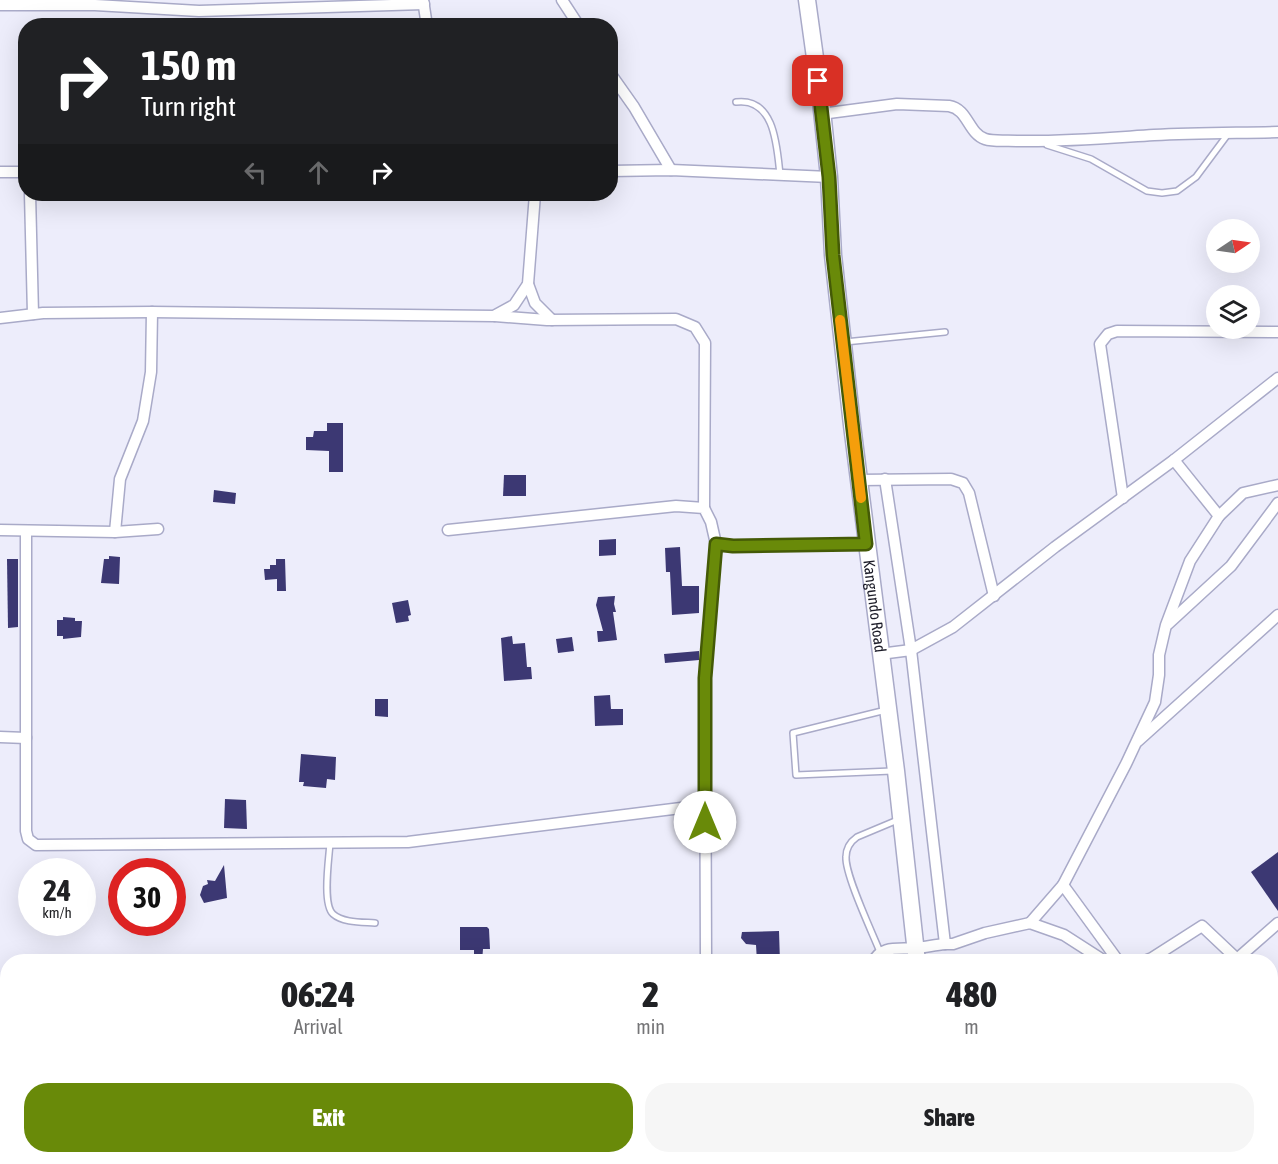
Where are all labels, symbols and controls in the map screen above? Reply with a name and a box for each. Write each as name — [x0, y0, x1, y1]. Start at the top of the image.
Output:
text: 150 m — [141, 41, 236, 89]
icon: right — [42, 42, 120, 120]
pin — [792, 55, 843, 106]
icon: arrive — [801, 64, 834, 97]
text: Turn right — [141, 91, 236, 122]
icon: left — [239, 156, 272, 189]
icon: ahead — [302, 156, 335, 189]
icon: right — [365, 156, 398, 189]
north arrow — [1206, 219, 1260, 273]
map controls — [1206, 219, 1260, 339]
button: layers — [1206, 285, 1260, 339]
street label: Kangundo Road — [860, 559, 890, 653]
position arrow — [673, 790, 737, 854]
speed limit sign: 30 — [108, 858, 186, 936]
text: 24 — [43, 873, 71, 907]
text: km/h — [42, 904, 72, 921]
text: 06:24 — [281, 973, 355, 1015]
text: 2 — [642, 973, 659, 1015]
text: 480 — [946, 973, 997, 1015]
text: Arrival — [294, 1015, 343, 1038]
text: min — [636, 1015, 665, 1038]
text: m — [964, 1015, 979, 1038]
button: Exit — [24, 1083, 633, 1152]
button: Share — [645, 1083, 1254, 1152]

